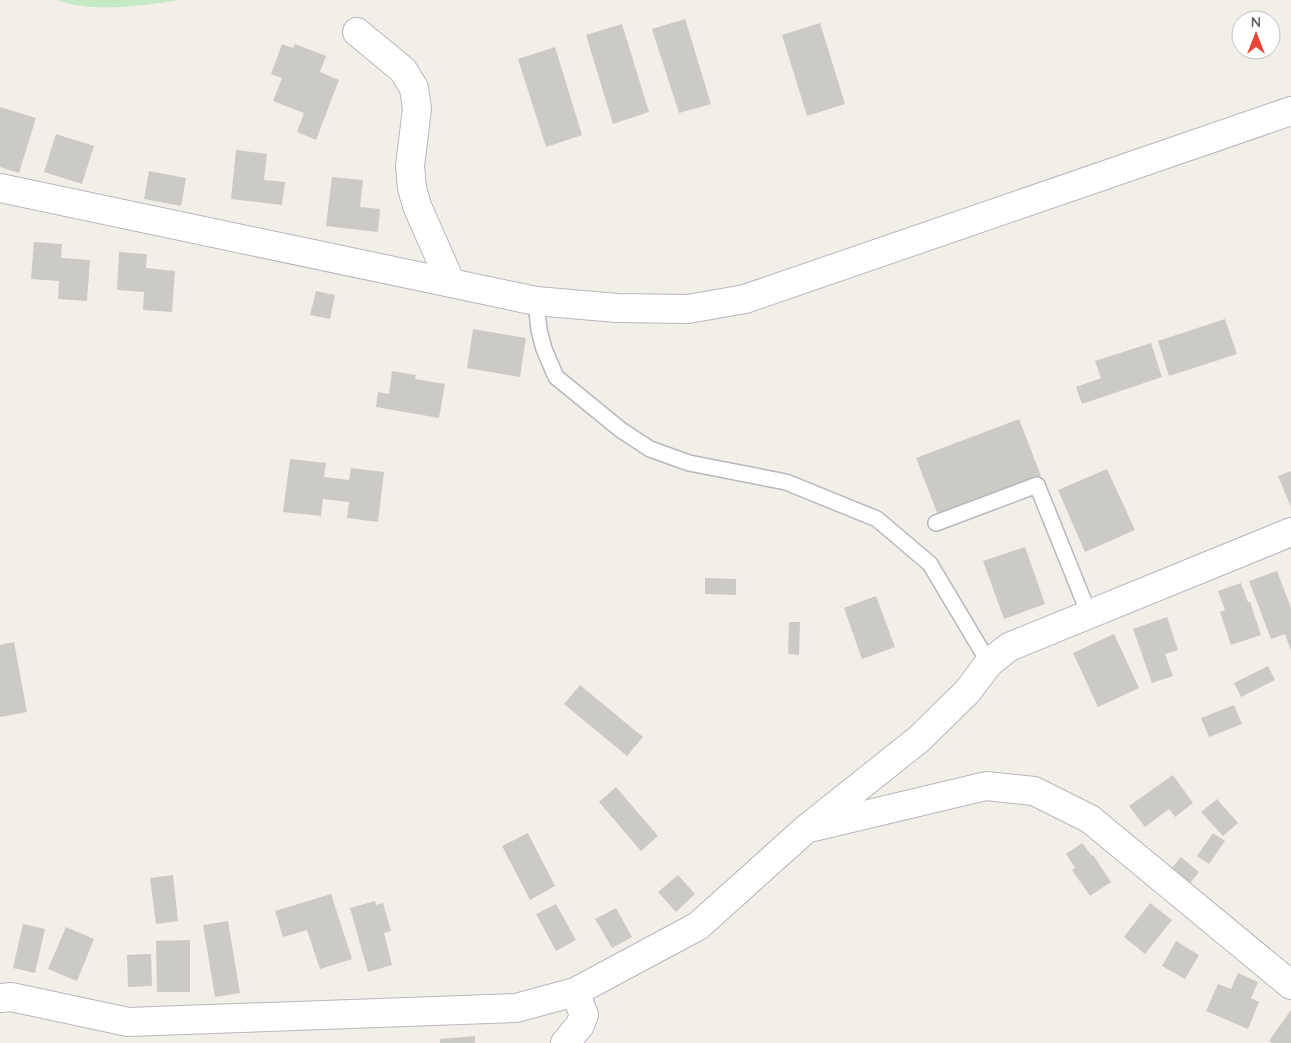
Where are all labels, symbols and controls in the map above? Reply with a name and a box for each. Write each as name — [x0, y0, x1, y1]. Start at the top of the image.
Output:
north arrow — [1231, 10, 1281, 60]
text: N — [1251, 13, 1261, 31]

